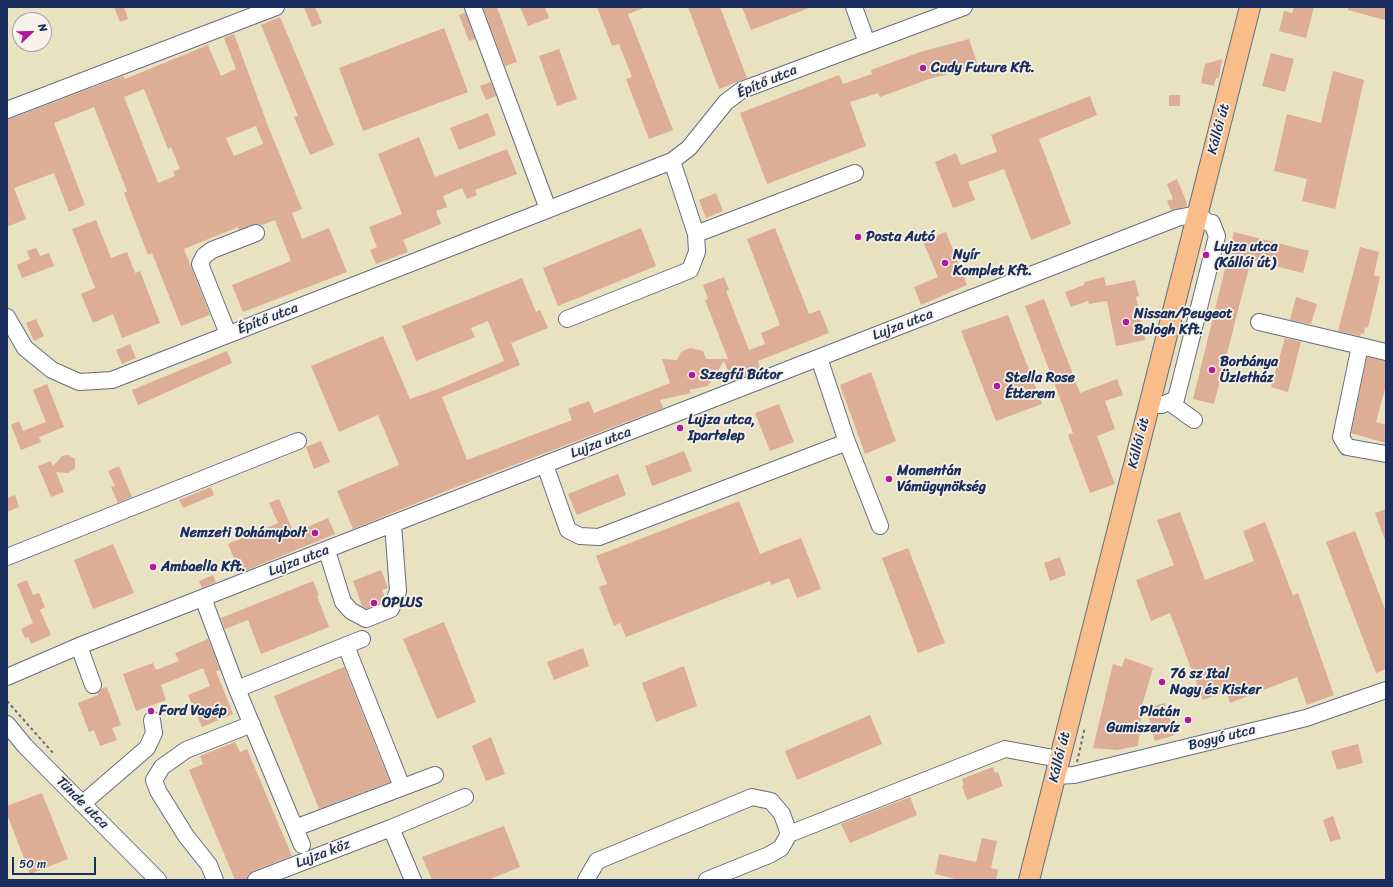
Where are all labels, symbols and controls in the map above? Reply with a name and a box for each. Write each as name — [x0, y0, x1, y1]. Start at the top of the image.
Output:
north arrow — [12, 12, 52, 52]
text: N — [32, 21, 53, 35]
place label: Cudy Future Kft. — [931, 60, 1035, 76]
street label: Építő utca — [734, 62, 800, 102]
marker: Cudy Future Kft. — [918, 63, 928, 73]
street label: Kállói út — [1204, 102, 1234, 156]
place label: Posta Autó — [866, 229, 935, 245]
marker: Posta Autó — [853, 232, 863, 242]
place label: Lujza utca (Kállói út) — [1214, 239, 1277, 272]
place label: Nyír Komplet Kft. — [953, 247, 1032, 280]
marker: Lujza utca (Kállói út) — [1201, 250, 1211, 260]
marker: Nyír Komplet Kft. — [940, 258, 950, 268]
street label: Építő utca — [235, 300, 301, 338]
street label: Lujza utca — [870, 306, 936, 344]
place label: Nissan/Peugeot Balogh Kft. — [1134, 306, 1232, 338]
marker: Nissan/Peugeot Balogh Kft. — [1121, 317, 1131, 327]
place label: Borbánya Üzletház — [1220, 354, 1278, 386]
marker: Borbánya Üzletház — [1207, 365, 1217, 375]
place label: Szegfű Bútor — [700, 367, 782, 383]
marker: Szegfű Bútor — [687, 370, 697, 380]
place label: Stella Rose Étterem — [1005, 370, 1075, 402]
marker: Stella Rose Étterem — [992, 381, 1002, 391]
place label: Lujza utca, Ipartelep — [688, 412, 755, 444]
street label: Kállói út — [1125, 416, 1153, 470]
marker: Lujza utca, Ipartelep — [675, 423, 685, 433]
street label: Lujza utca — [568, 424, 634, 462]
place label: Momentán Vámügynökség — [897, 463, 986, 496]
marker: Momentán Vámügynökség — [884, 474, 894, 484]
place label: Nemzeti Dohámybolt — [180, 525, 307, 541]
marker: Nemzeti Dohámybolt — [310, 528, 320, 538]
street label: Lujza utca — [266, 542, 332, 580]
place label: Ambaella Kft. — [161, 559, 246, 575]
marker: Ambaella Kft. — [148, 562, 158, 572]
place label: OPLUS — [382, 595, 423, 611]
marker: OPLUS — [369, 598, 379, 608]
place label: 76 sz Ital Nagy és Kisker — [1170, 666, 1261, 698]
marker: 76 sz Ital Nagy és Kisker — [1157, 677, 1167, 687]
place label: Ford Vagép — [159, 703, 227, 719]
place label: Platán Gumiszervíz — [1107, 704, 1180, 736]
marker: Ford Vagép — [146, 706, 156, 716]
marker: Platán Gumiszervíz — [1183, 715, 1193, 725]
street label: Bogyó utca — [1187, 722, 1257, 754]
street label: Kállói út — [1046, 730, 1074, 784]
street label: Tünde utca — [52, 773, 112, 833]
street label: Lujza köz — [293, 836, 353, 872]
scale bar — [14, 849, 98, 875]
text: 50 m — [19, 853, 46, 875]

